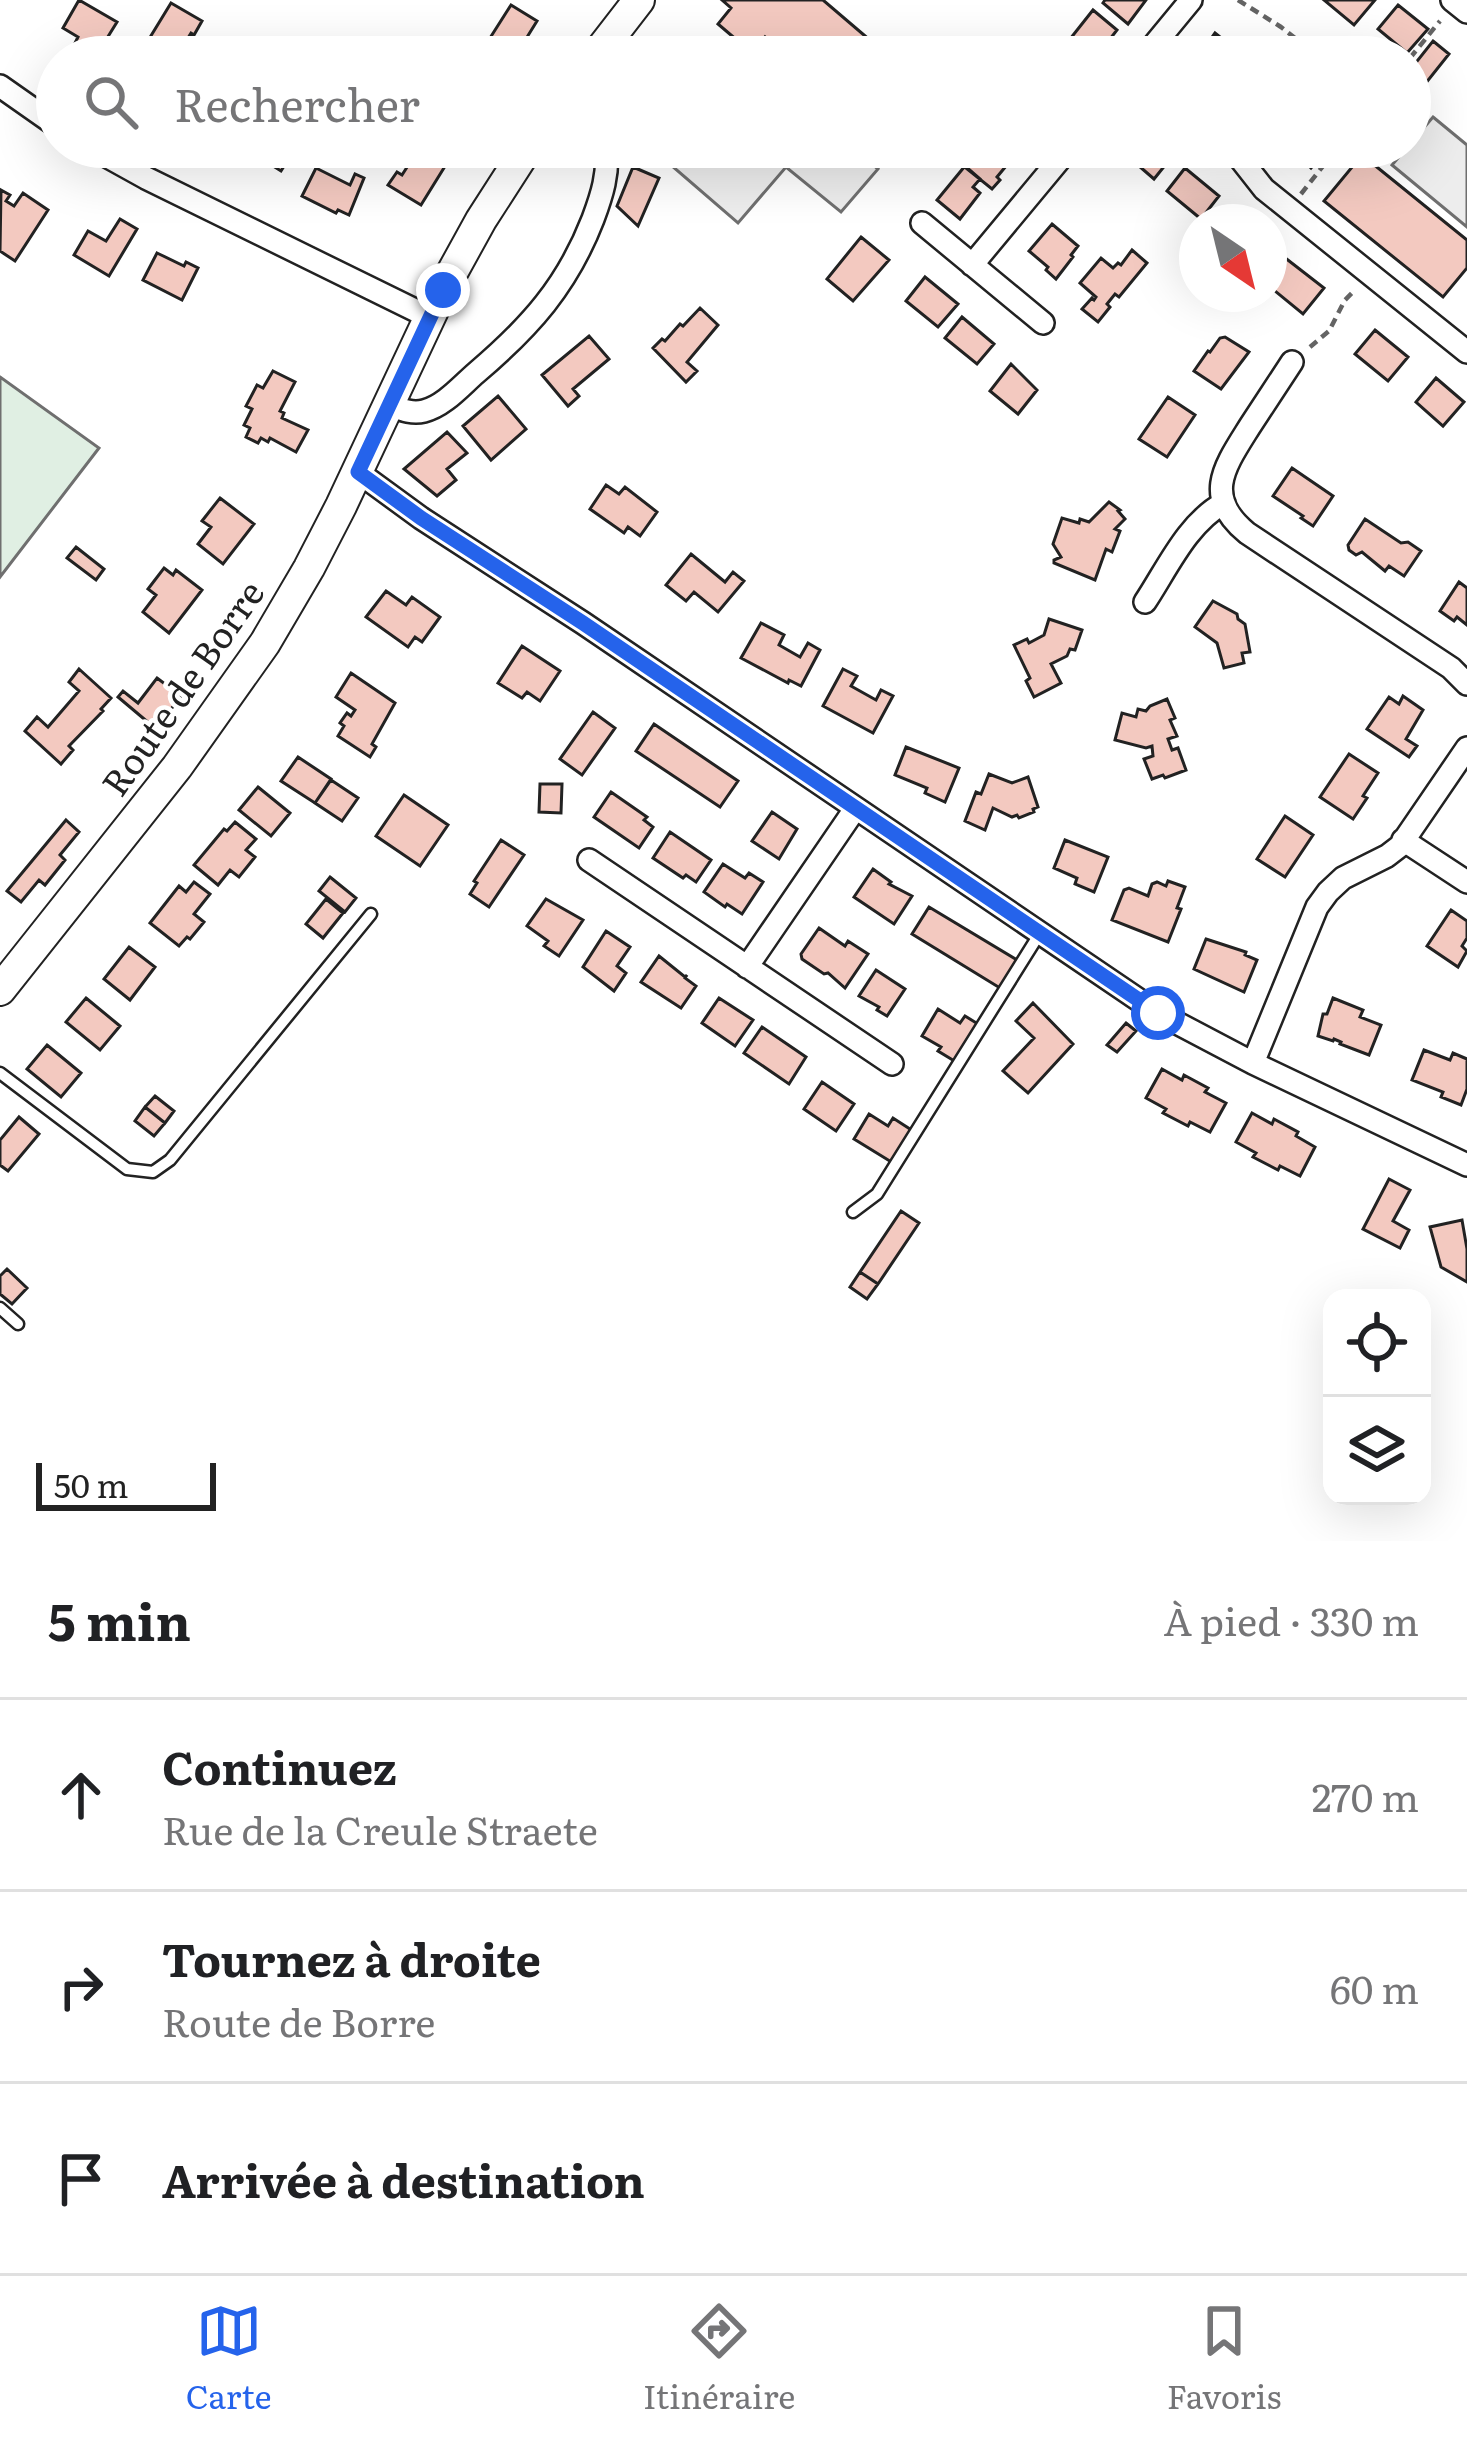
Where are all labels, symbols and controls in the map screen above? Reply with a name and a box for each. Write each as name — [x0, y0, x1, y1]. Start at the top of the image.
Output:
search box — [36, 36, 1431, 168]
icon: search — [78, 69, 144, 135]
text: Rechercher — [174, 69, 420, 136]
north arrow — [1179, 204, 1287, 312]
route end — [416, 263, 470, 317]
street label: Route de Borre — [87, 568, 275, 806]
route start — [1131, 986, 1185, 1040]
map controls — [1323, 1289, 1431, 1505]
button: locate — [1323, 1289, 1431, 1397]
button: layers — [1323, 1397, 1431, 1505]
scale bar — [36, 1457, 216, 1510]
text: 50 m — [54, 1459, 128, 1508]
text: 5 min — [48, 1581, 191, 1657]
text: À pied · 330 m — [1164, 1590, 1419, 1648]
text: Continuez — [162, 1732, 397, 1799]
icon: ahead — [48, 1762, 114, 1828]
text: 270 m — [1312, 1766, 1419, 1824]
text: Rue de la Creule Straete — [162, 1799, 598, 1857]
text: Tournez à droite — [162, 1924, 541, 1991]
icon: right — [48, 1954, 114, 2020]
text: 60 m — [1330, 1958, 1419, 2016]
text: Route de Borre — [162, 1991, 435, 2049]
text: Arrivée à destination — [162, 2145, 645, 2212]
icon: arrive — [48, 2146, 114, 2212]
tab: Carte — [186, 2298, 272, 2419]
tab: Itinéraire — [643, 2298, 795, 2419]
tab: Favoris — [1167, 2298, 1281, 2419]

